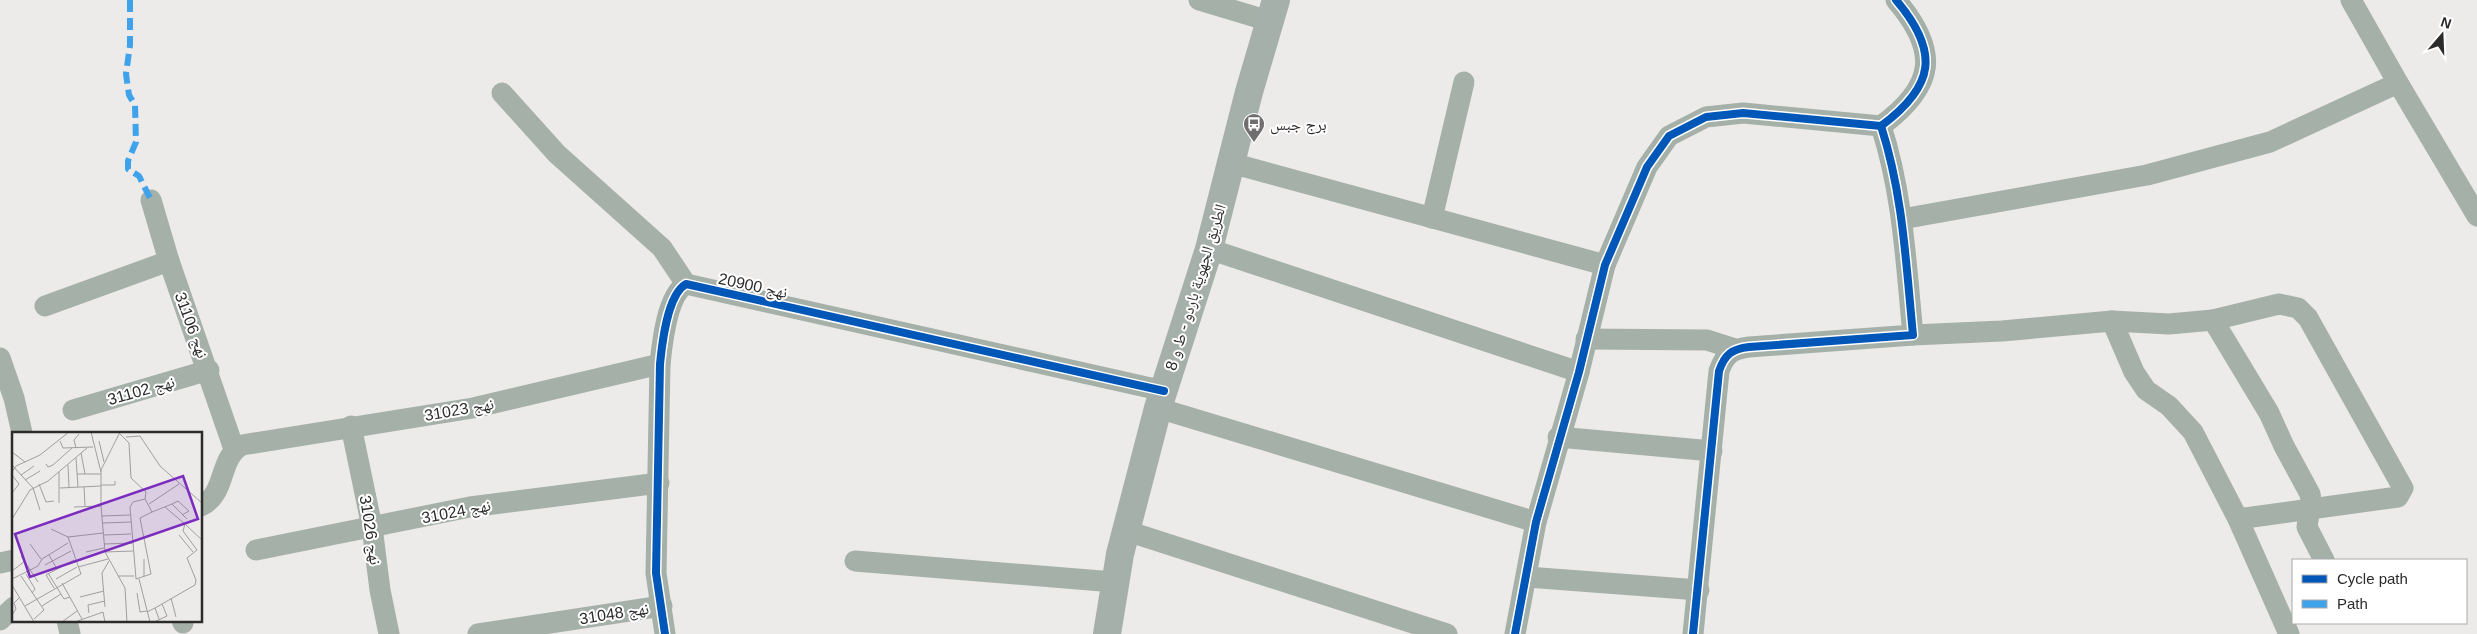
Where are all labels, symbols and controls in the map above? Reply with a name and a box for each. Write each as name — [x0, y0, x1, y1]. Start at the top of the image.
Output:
north arrow — [2417, 10, 2467, 60]
text: N — [2439, 13, 2454, 32]
bus stop icon: برج جبس — [1242, 112, 1266, 143]
place label: برج جبس — [1270, 116, 1327, 135]
street label: الطريق الجهوية باردو - ط و 8 — [1162, 202, 1231, 373]
street label: نهج 20900 — [716, 270, 789, 303]
street label: نهج 31106 — [170, 290, 211, 361]
street label: نهج 31102 — [106, 373, 177, 410]
street label: نهج 31023 — [423, 395, 495, 426]
inset map — [12, 432, 202, 622]
street label: نهج 31026 — [355, 494, 384, 566]
street label: نهج 31024 — [420, 496, 493, 528]
legend — [2292, 559, 2467, 624]
text: Cycle path — [2337, 570, 2408, 587]
text: Path — [2337, 595, 2368, 612]
street label: نهج 31048 — [578, 600, 650, 629]

